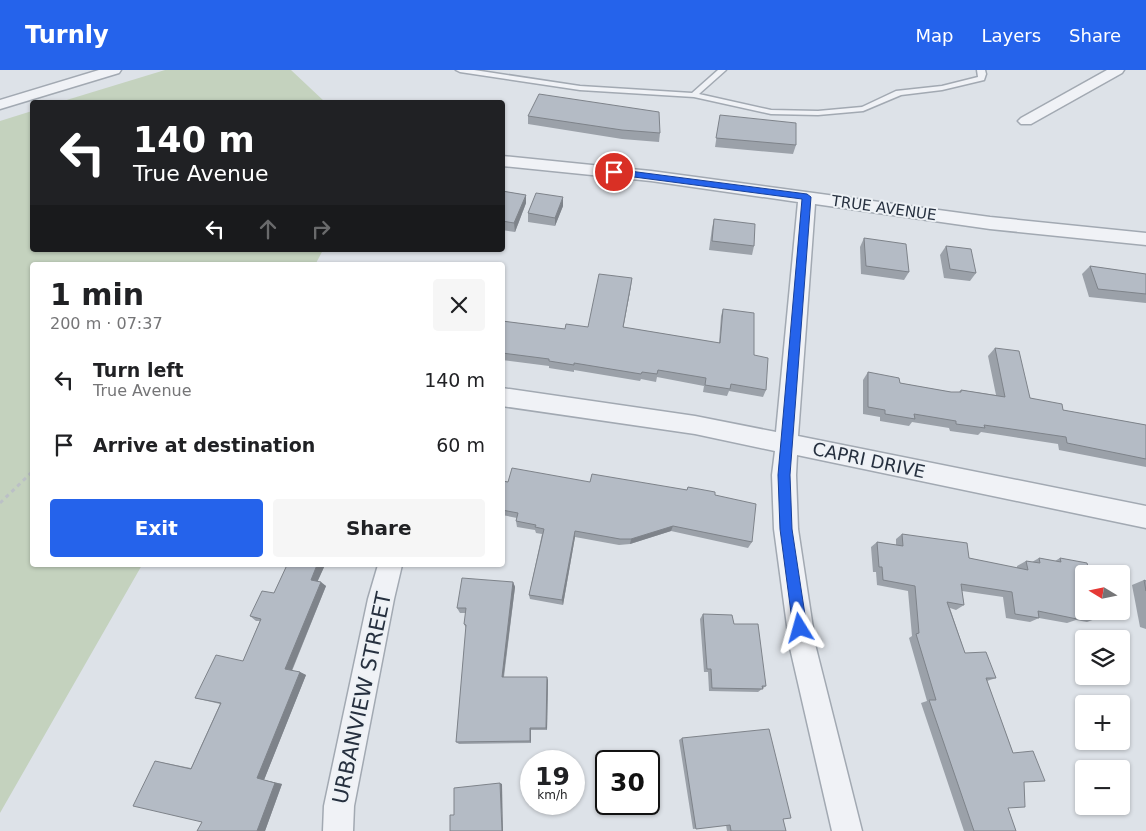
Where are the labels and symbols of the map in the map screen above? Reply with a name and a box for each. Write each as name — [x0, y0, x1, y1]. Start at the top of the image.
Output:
pin — [593, 151, 635, 193]
street label: TRUE AVENUE — [830, 192, 938, 224]
street label: CAPRI DRIVE — [811, 438, 927, 482]
north arrow — [1075, 565, 1130, 620]
street label: URBANVIEW STREET — [328, 590, 396, 806]
position arrow — [773, 601, 825, 653]
speed limit sign: 30 — [595, 750, 660, 815]

